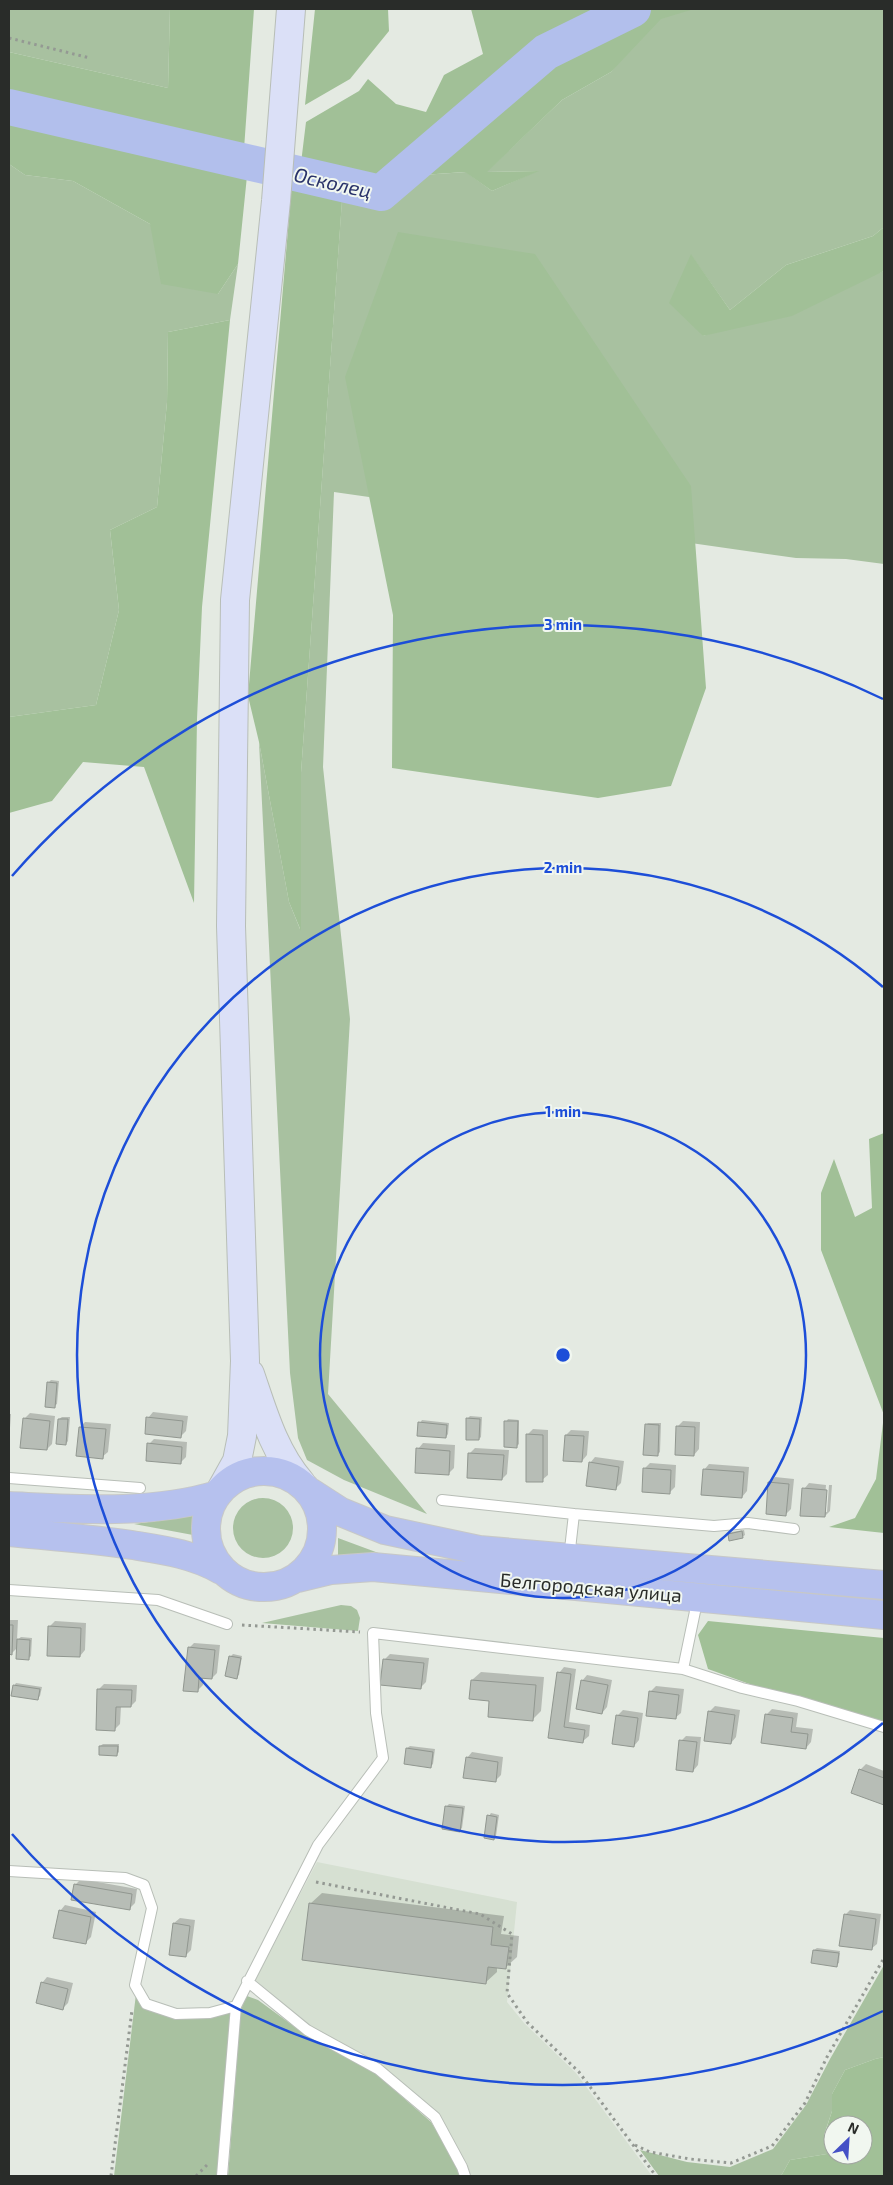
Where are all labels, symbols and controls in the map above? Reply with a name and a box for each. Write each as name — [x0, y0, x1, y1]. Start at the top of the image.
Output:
water label: Осколец — [292, 161, 374, 203]
text: 3 min — [544, 615, 582, 633]
text: 2 min — [544, 858, 582, 876]
text: 1 min — [545, 1102, 581, 1120]
centre of rings — [554, 1346, 572, 1364]
street label: Белгородская улица — [499, 1568, 683, 1607]
north arrow — [823, 2115, 873, 2165]
text: N — [846, 2118, 862, 2138]

